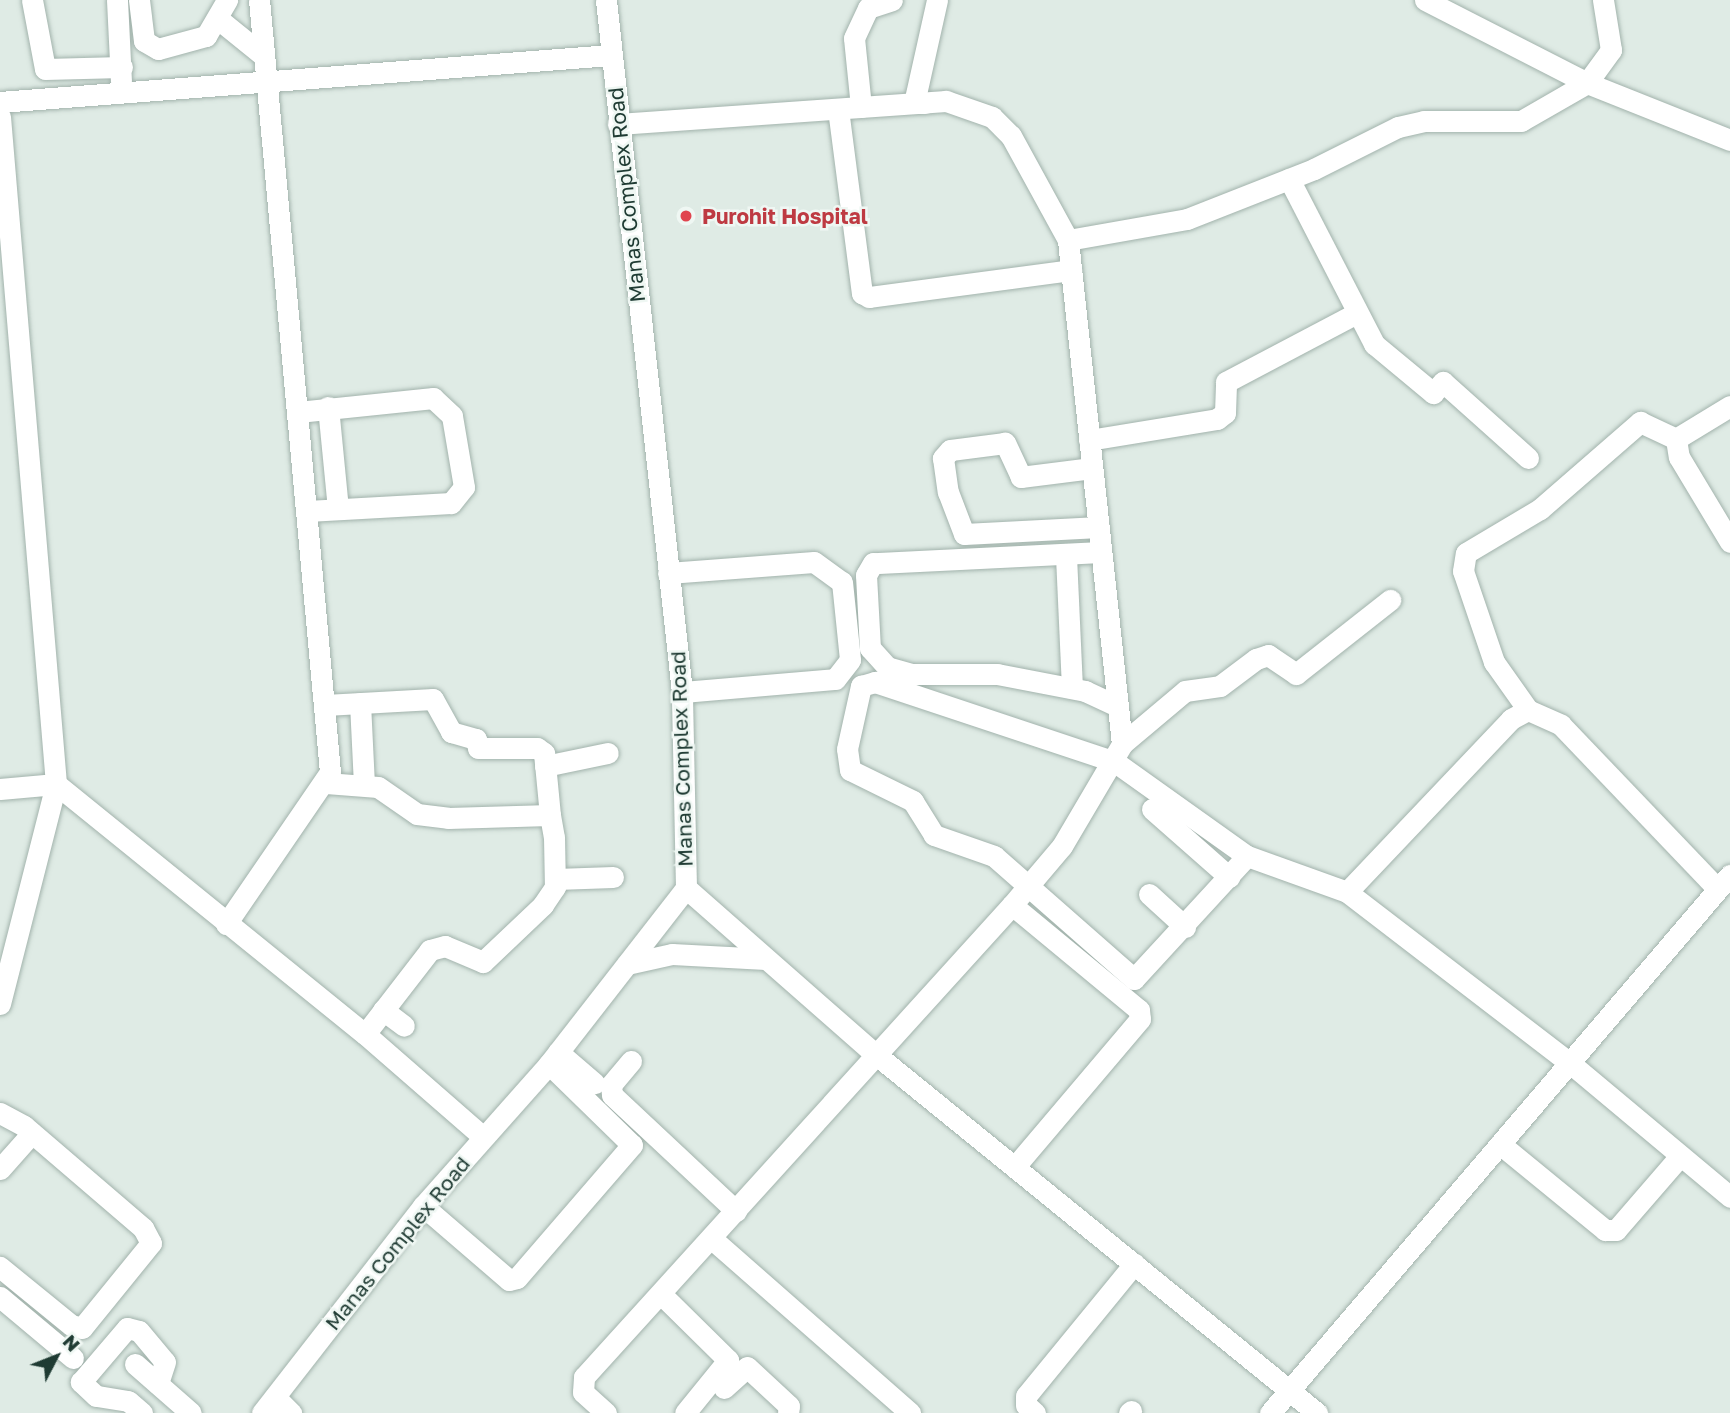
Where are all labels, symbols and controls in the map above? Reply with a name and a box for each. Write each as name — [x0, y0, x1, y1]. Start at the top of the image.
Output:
street label: Manas Complex Road — [602, 86, 650, 304]
place label: Purohit Hospital — [702, 203, 868, 229]
marker: Purohit Hospital — [676, 206, 696, 226]
street label: Manas Complex Road — [665, 651, 697, 867]
street label: Manas Complex Road — [319, 1151, 475, 1335]
north arrow — [21, 1322, 91, 1392]
text: N — [59, 1330, 85, 1356]

